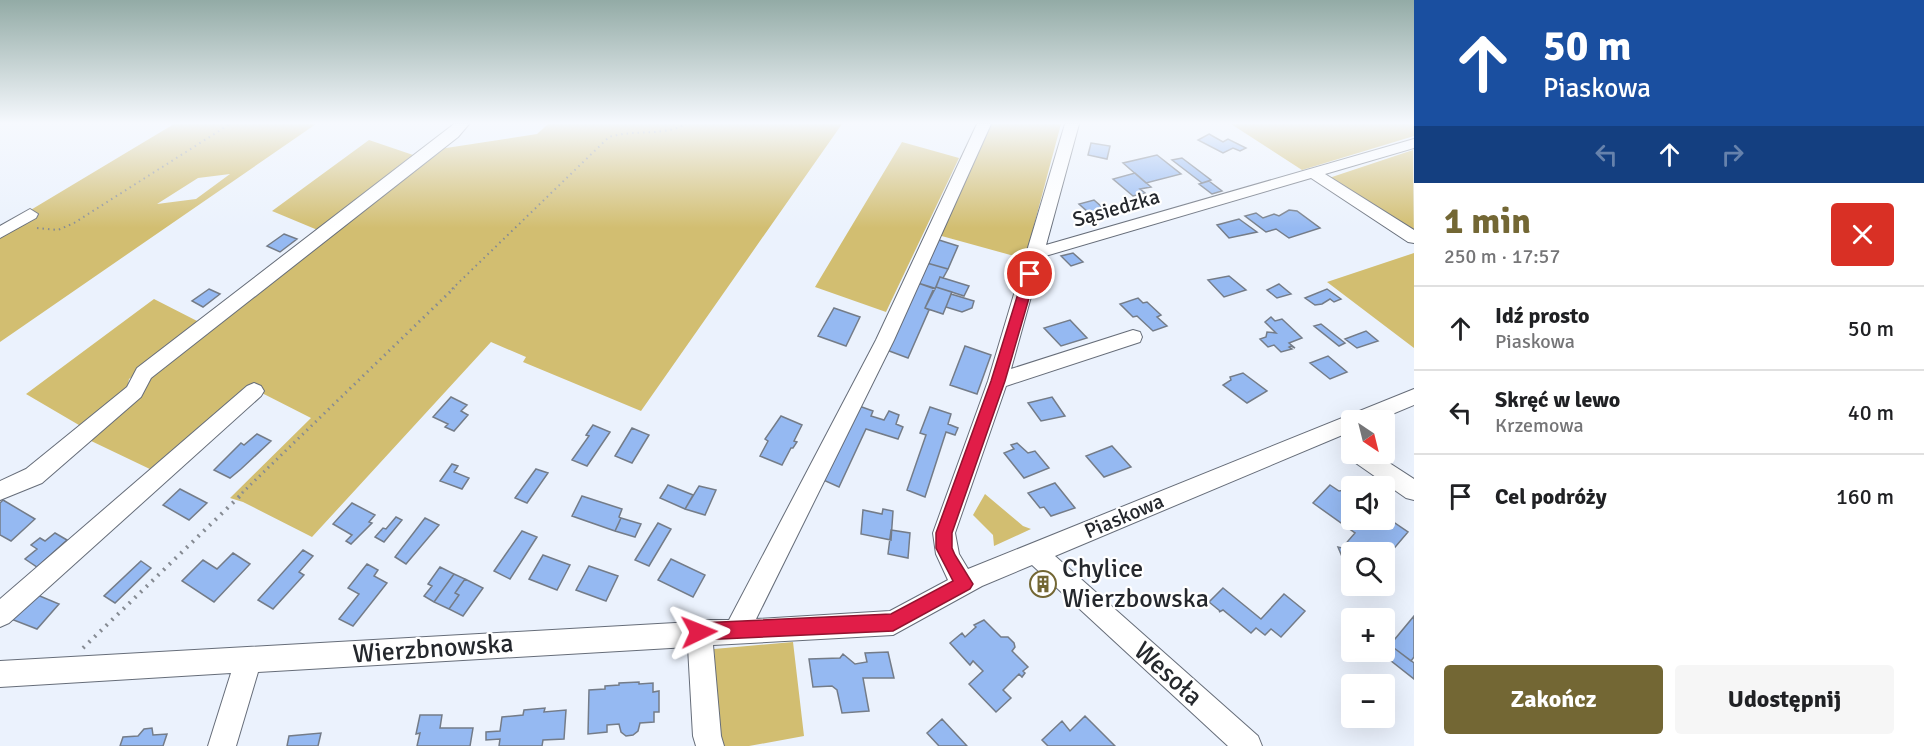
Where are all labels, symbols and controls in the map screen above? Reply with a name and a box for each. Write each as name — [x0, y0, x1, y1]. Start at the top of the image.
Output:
text: 50 m — [1543, 21, 1632, 72]
icon: ahead — [1444, 24, 1522, 102]
text: Piaskowa — [1543, 72, 1651, 105]
icon: left — [1590, 138, 1623, 171]
icon: ahead — [1653, 138, 1686, 171]
icon: right — [1716, 138, 1749, 171]
street label: Sąsiedzka — [1069, 183, 1163, 233]
text: 1 min — [1444, 199, 1531, 244]
button: close — [1831, 203, 1894, 266]
text: 250 m · 17:57 — [1444, 244, 1560, 269]
pin — [1004, 248, 1055, 299]
icon: arrive — [1013, 257, 1046, 290]
text: Idź prosto — [1495, 302, 1590, 329]
icon: ahead — [1444, 312, 1477, 345]
text: 50 m — [1848, 315, 1894, 342]
text: Piaskowa — [1495, 329, 1575, 354]
text: Skręć w lewo — [1495, 386, 1620, 413]
icon: left — [1444, 396, 1477, 429]
text: 40 m — [1848, 399, 1894, 426]
north arrow — [1341, 410, 1395, 464]
map controls — [1341, 410, 1395, 728]
text: Krzemowa — [1495, 413, 1584, 438]
button: sound — [1341, 476, 1395, 530]
icon: arrive — [1444, 480, 1477, 513]
text: Cel podróży — [1495, 483, 1607, 510]
text: 160 m — [1836, 483, 1894, 510]
street label: Piaskowa — [1080, 488, 1168, 544]
button: search — [1341, 542, 1395, 596]
place label: Chylice Wierzbowska — [1062, 553, 1209, 615]
building icon: Chylice Wierzbowska — [1028, 569, 1058, 599]
position arrow — [667, 600, 731, 664]
button: + — [1341, 608, 1395, 662]
street label: Wierzbnowska — [352, 627, 514, 671]
street label: Wesoła — [1127, 635, 1209, 713]
button: Zakończ — [1444, 665, 1663, 734]
button: Udostępnij — [1675, 665, 1894, 734]
button: − — [1341, 674, 1395, 728]

